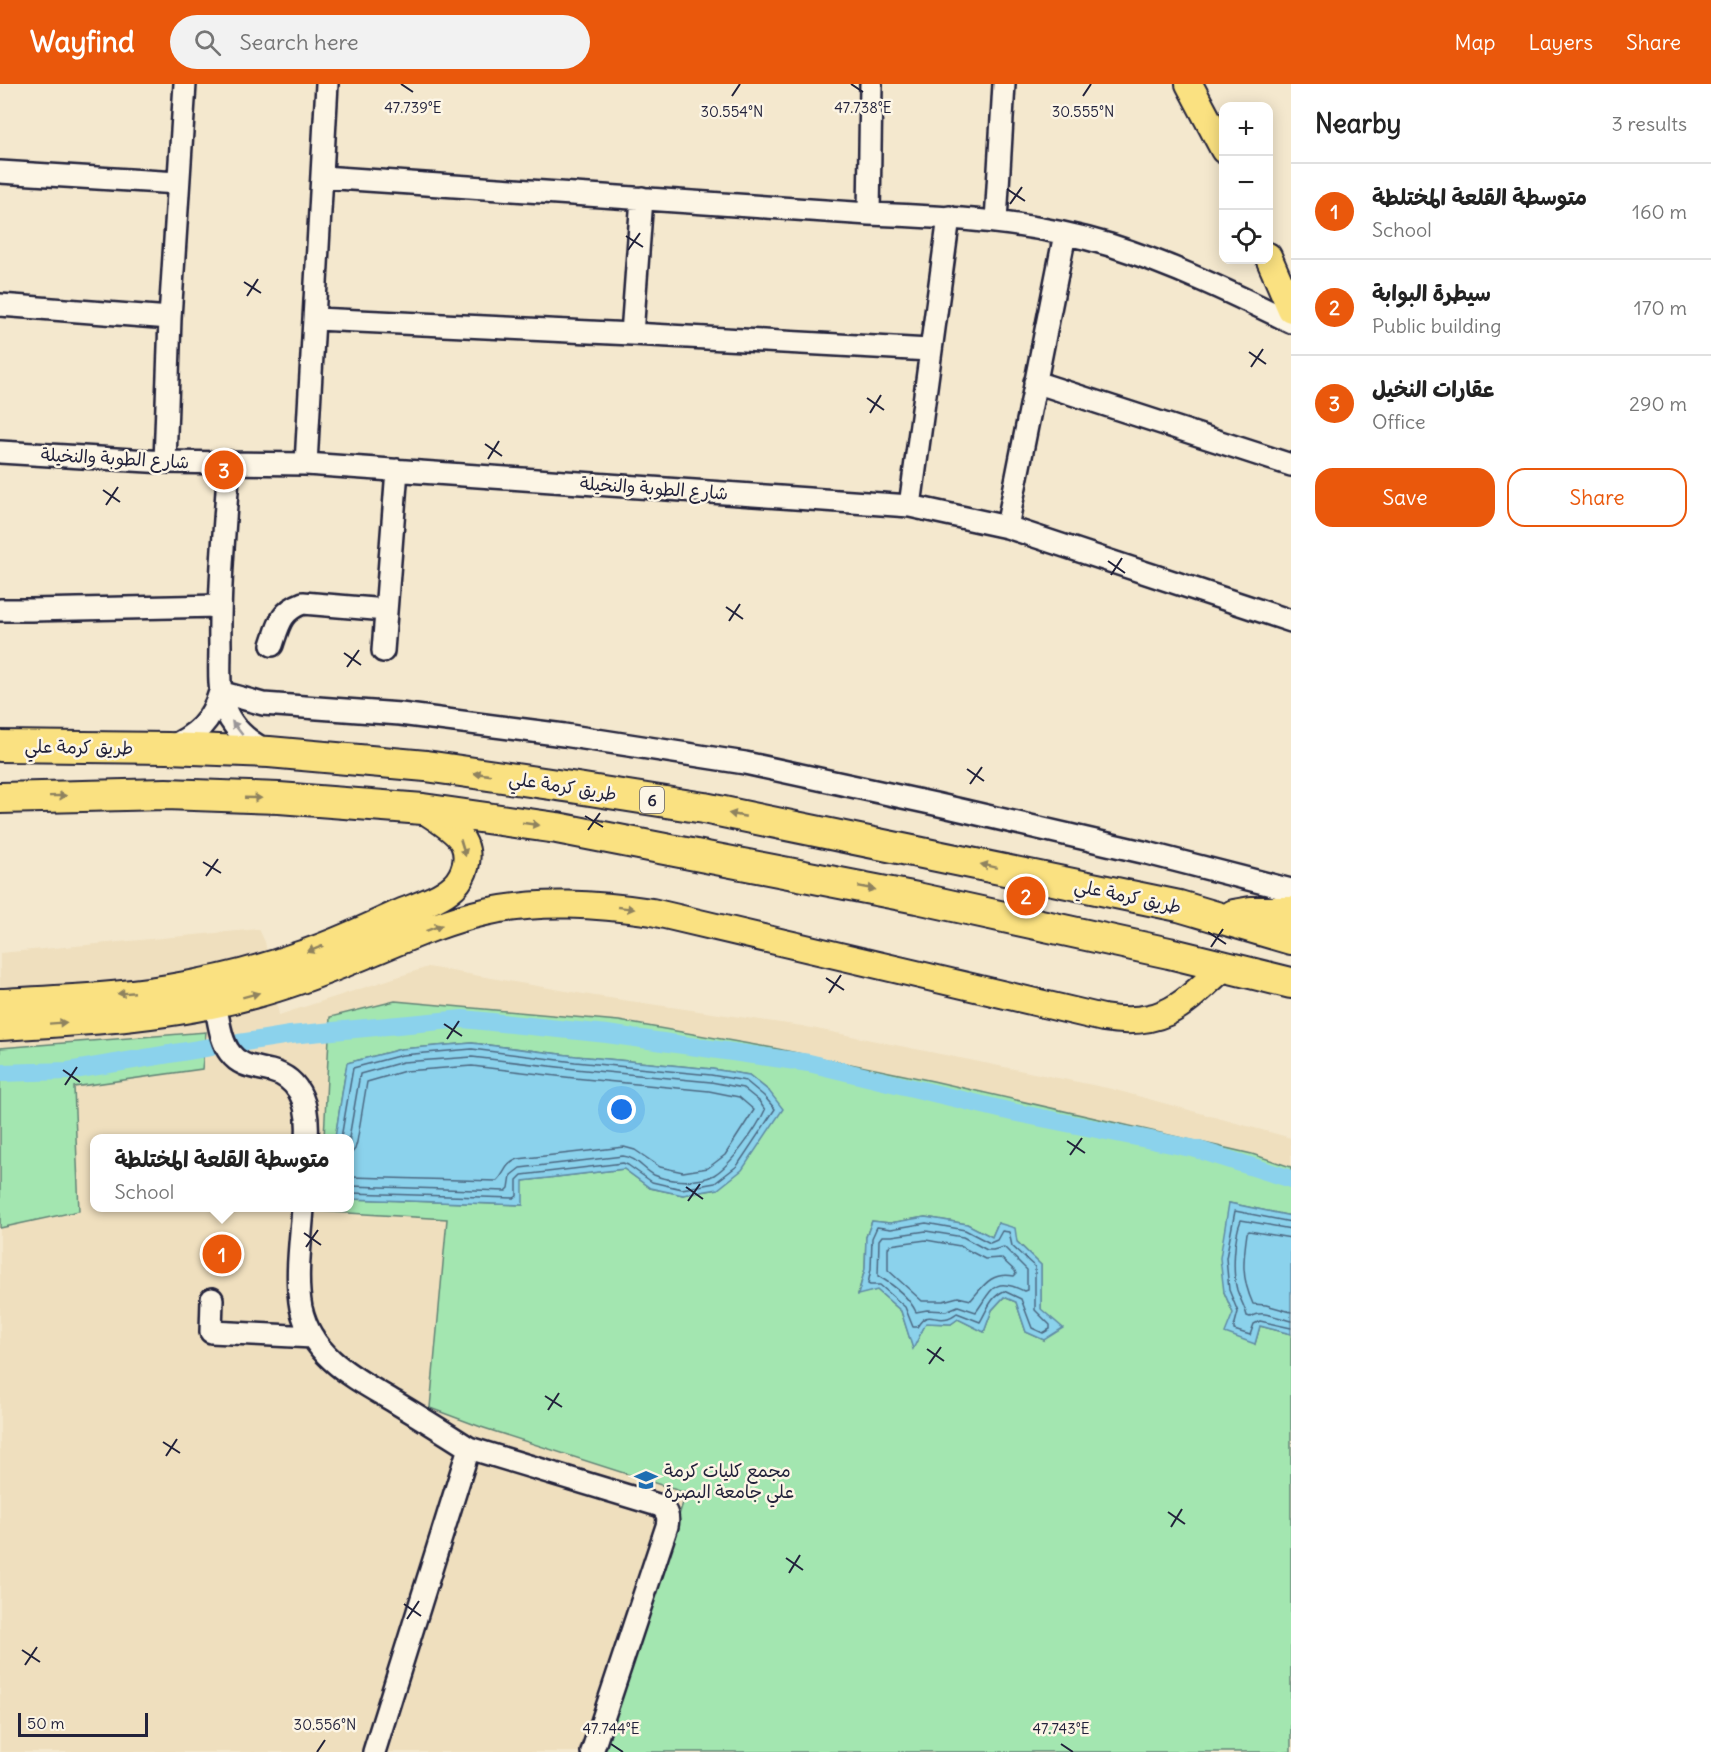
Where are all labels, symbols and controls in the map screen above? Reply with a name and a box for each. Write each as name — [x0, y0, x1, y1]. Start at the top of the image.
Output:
search box — [170, 15, 590, 69]
text: Wayfind — [30, 24, 134, 60]
icon: search — [191, 26, 224, 59]
text: Search here — [239, 28, 359, 56]
text: Map — [1455, 29, 1495, 56]
text: Layers — [1528, 29, 1593, 56]
text: Share — [1626, 29, 1681, 56]
text: 47.739°E — [384, 98, 442, 117]
text: 47.738°E — [834, 98, 892, 117]
text: 30.554°N — [701, 102, 763, 121]
text: 30.555°N — [1052, 102, 1114, 121]
map controls — [1219, 102, 1273, 264]
button: + — [1219, 102, 1273, 156]
text: Nearby — [1315, 107, 1401, 140]
text: 3 results — [1611, 111, 1687, 136]
button: − — [1219, 156, 1273, 210]
text: متوسطة القلعة المختلطة — [1372, 183, 1587, 211]
text: 1 — [1331, 199, 1338, 224]
text: 160 m — [1632, 199, 1687, 224]
button: locate — [1219, 210, 1273, 264]
text: School — [1372, 217, 1432, 242]
text: سيطرة البوابة — [1372, 279, 1491, 307]
text: 2 — [1329, 295, 1340, 320]
text: 170 m — [1634, 295, 1687, 320]
text: Public building — [1372, 313, 1501, 338]
text: عقارات النخيل — [1372, 375, 1494, 403]
text: 3 — [1329, 391, 1340, 416]
text: 290 m — [1629, 391, 1687, 416]
text: Office — [1372, 409, 1426, 434]
street label: شارع الطوبة والنخيلة — [40, 443, 190, 474]
pin: 3 — [204, 448, 244, 492]
button: Save — [1315, 468, 1495, 527]
button: Share — [1507, 468, 1687, 527]
street label: شارع الطوبة والنخيلة — [579, 471, 729, 506]
one-way arrow — [231, 720, 244, 736]
street label: طريق كرمة علي — [24, 735, 134, 764]
street label: طريق كرمة علي — [507, 766, 618, 811]
one-way arrow — [472, 769, 491, 778]
road number: 6 — [640, 787, 664, 813]
one-way arrow — [49, 792, 68, 801]
one-way arrow — [244, 793, 263, 802]
one-way arrow — [727, 810, 746, 819]
one-way arrow — [521, 820, 540, 829]
one-way arrow — [459, 839, 469, 857]
one-way arrow — [980, 861, 999, 871]
street label: طريق كرمة علي — [1071, 873, 1184, 923]
pin: 2 — [1006, 874, 1046, 918]
one-way arrow — [858, 884, 877, 893]
one-way arrow — [616, 904, 635, 913]
one-way arrow — [425, 923, 443, 932]
one-way arrow — [306, 945, 324, 954]
one-way arrow — [116, 988, 135, 998]
one-way arrow — [242, 990, 260, 1000]
one-way arrow — [49, 1019, 68, 1028]
your location — [607, 1095, 636, 1124]
popup — [90, 1134, 354, 1212]
text: متوسطة القلعة المختلطة — [114, 1145, 330, 1173]
text: School — [114, 1179, 174, 1204]
pin: 1 — [202, 1232, 242, 1276]
place label: مجمع كليات كرمة علي جامعة البصرة — [664, 1459, 794, 1508]
school or university icon: مجمع كليات كرمة علي جامعة البصرة — [633, 1467, 659, 1493]
scale bar — [18, 1710, 148, 1738]
text: 50 m — [27, 1713, 65, 1733]
text: 30.556°N — [294, 1715, 356, 1734]
text: 47.744°E — [582, 1719, 640, 1738]
text: 47.743°E — [1032, 1719, 1090, 1738]

